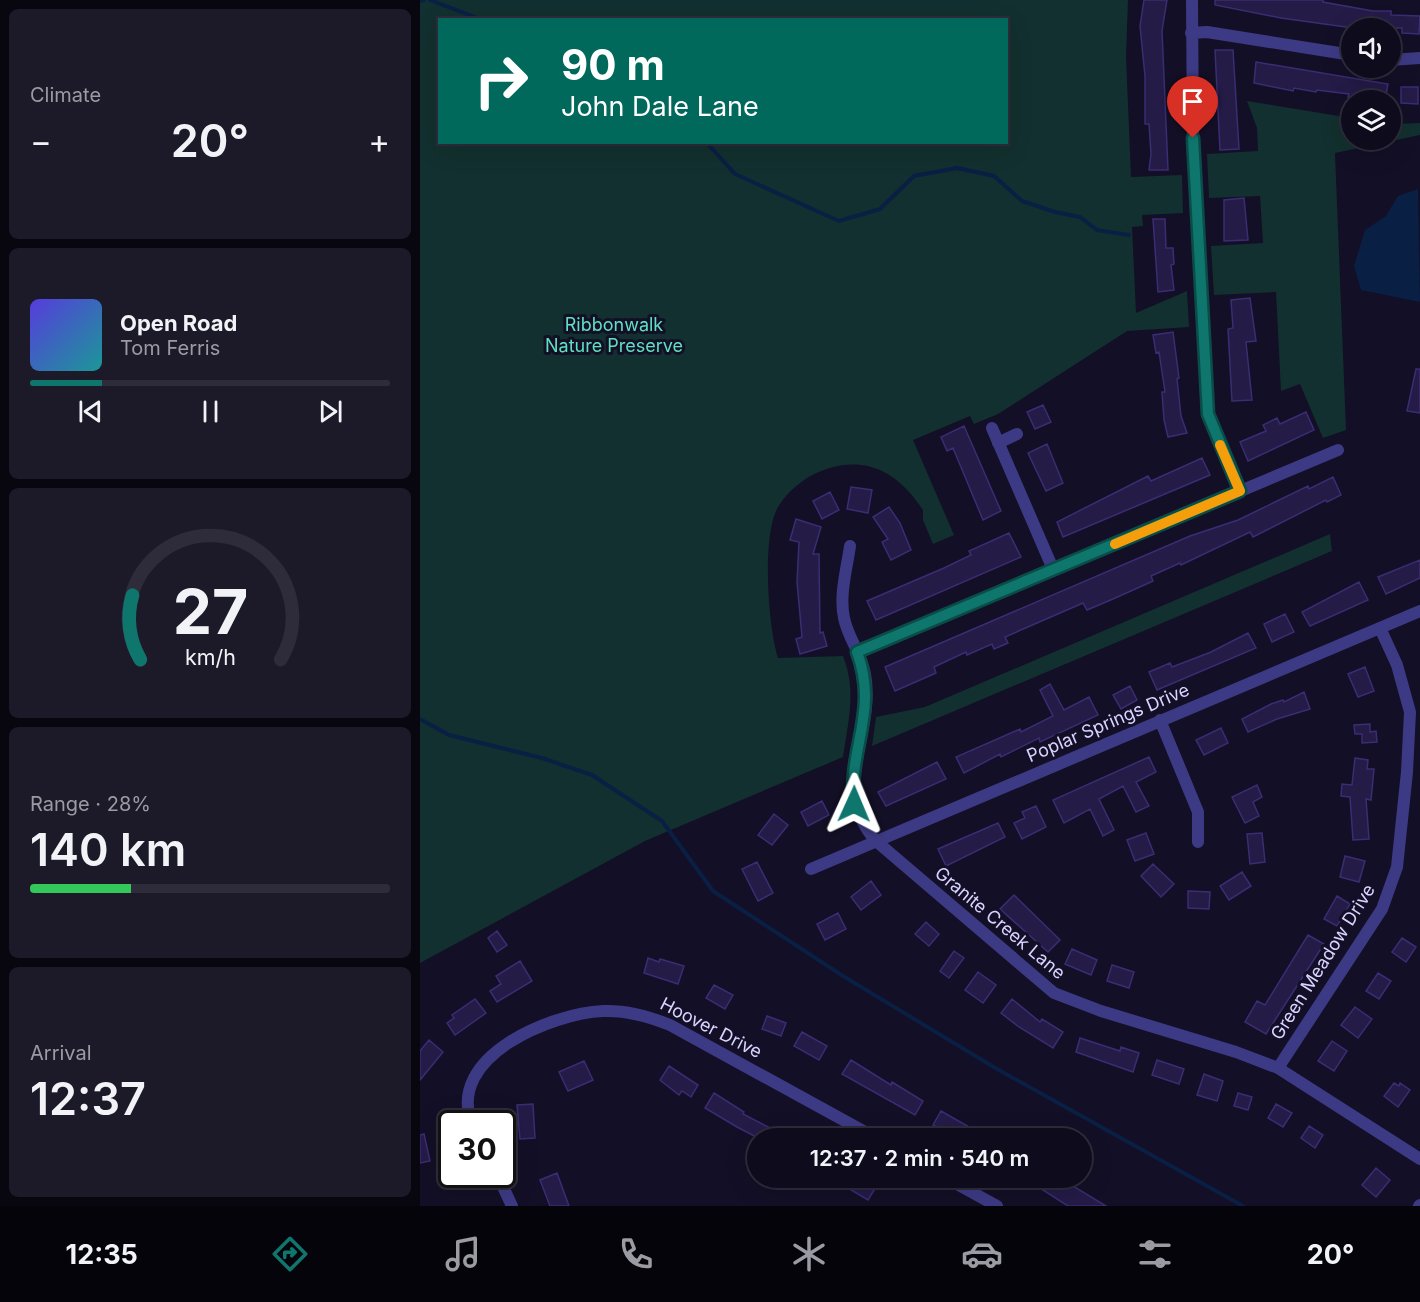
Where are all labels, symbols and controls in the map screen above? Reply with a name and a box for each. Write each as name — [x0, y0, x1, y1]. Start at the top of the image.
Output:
map controls — [1341, 18, 1401, 150]
button: sound — [1341, 18, 1401, 78]
text: 90 m — [561, 39, 665, 90]
icon: right — [462, 42, 540, 120]
pin — [1167, 76, 1218, 138]
text: Climate — [30, 83, 101, 107]
icon: arrive — [1176, 85, 1209, 118]
text: John Dale Lane — [561, 90, 759, 123]
button: layers — [1341, 90, 1401, 150]
text: 20° — [171, 113, 249, 168]
text: − — [30, 121, 52, 161]
text: + — [368, 121, 390, 161]
text: Open Road — [120, 310, 237, 336]
park label: Ribbonwalk Nature Preserve — [545, 314, 683, 356]
text: Tom Ferris — [120, 336, 220, 360]
icon: previous — [74, 395, 107, 428]
icon: pause — [194, 395, 227, 428]
icon: next — [314, 395, 347, 428]
text: 27 — [172, 574, 248, 649]
text: km/h — [185, 644, 235, 670]
street label: Poplar Springs Drive — [1023, 679, 1192, 766]
position arrow — [822, 772, 886, 836]
text: Range · 28% — [30, 792, 151, 816]
text: 140 km — [30, 822, 186, 877]
street label: Granite Creek Lane — [931, 862, 1070, 983]
street label: Green Meadow Drive — [1266, 880, 1379, 1043]
street label: Hoover Drive — [657, 993, 766, 1062]
text: Arrival — [30, 1041, 92, 1065]
text: 12:37 — [30, 1071, 146, 1126]
speed limit sign: 30 — [438, 1110, 516, 1188]
text: 12:37 · 2 min · 540 m — [810, 1145, 1029, 1171]
icon: directions — [269, 1233, 311, 1275]
icon: music — [442, 1233, 484, 1275]
icon: phone — [615, 1233, 657, 1275]
icon: climate — [788, 1233, 830, 1275]
icon: car — [961, 1233, 1003, 1275]
icon: filters — [1134, 1233, 1176, 1275]
text: 12:35 — [66, 1238, 138, 1271]
text: 20° — [1307, 1238, 1354, 1271]

